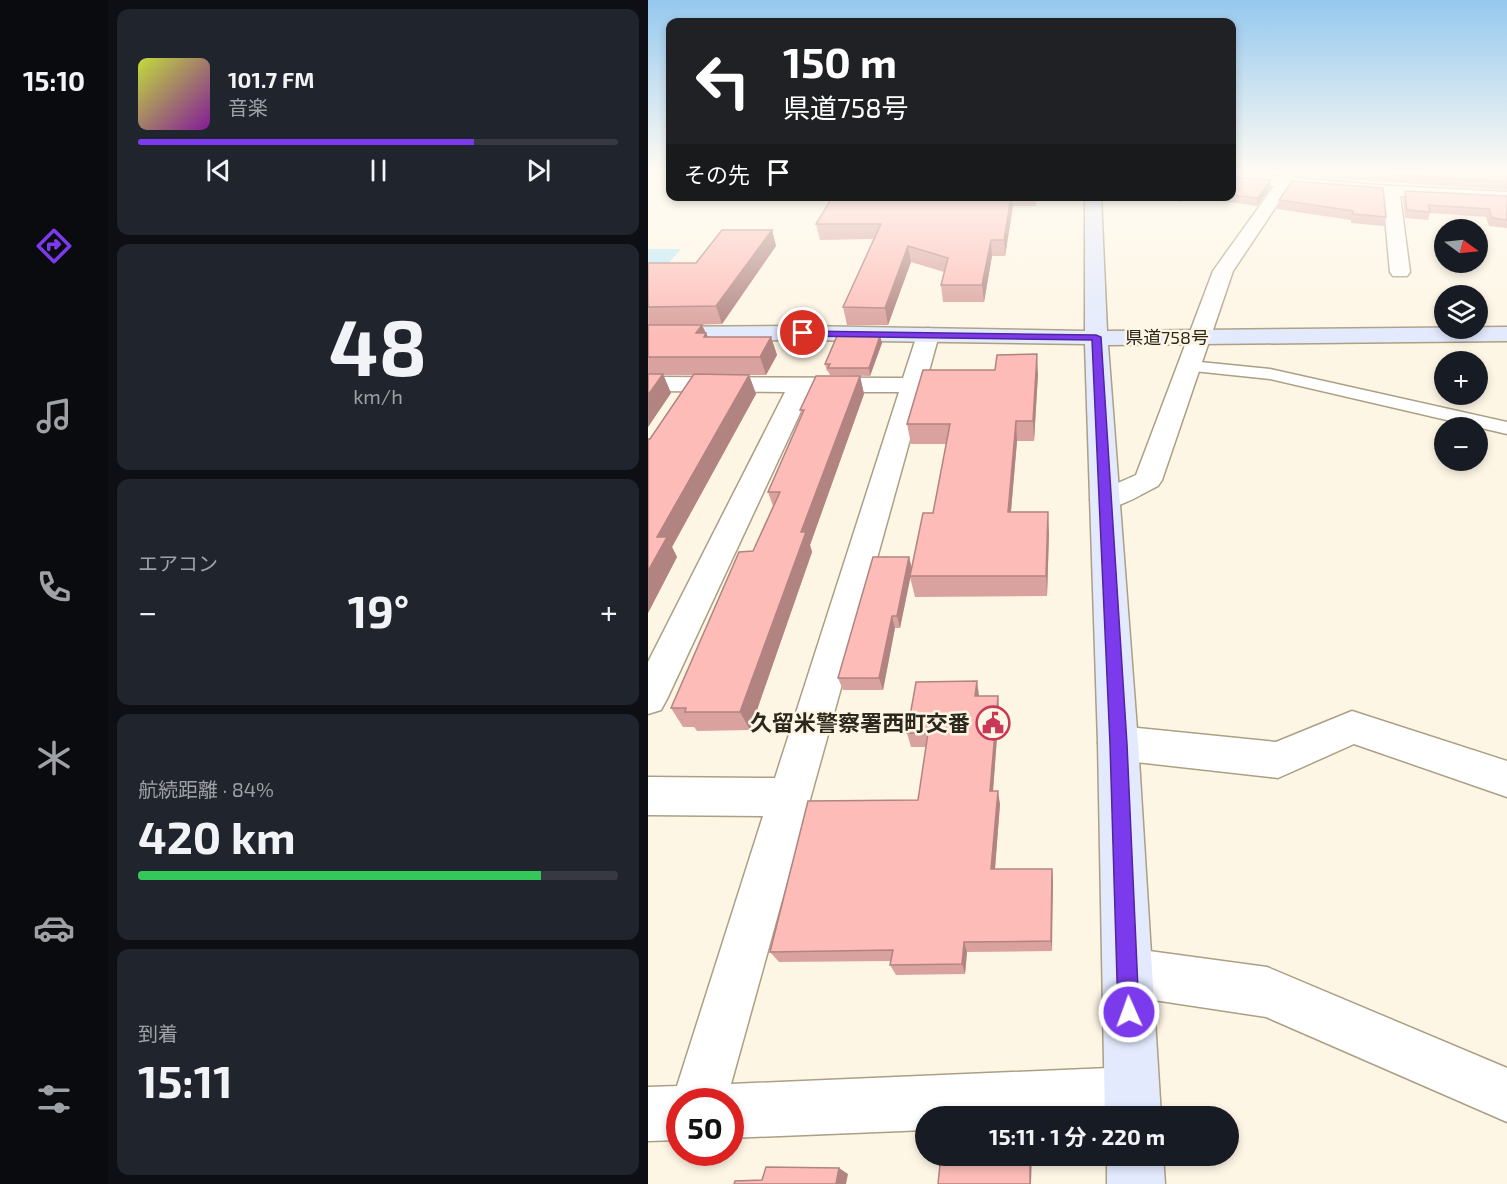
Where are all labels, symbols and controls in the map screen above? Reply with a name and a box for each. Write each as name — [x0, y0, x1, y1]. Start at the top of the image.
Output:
text: 150 m — [783, 36, 897, 86]
icon: left — [684, 42, 762, 120]
text: 15:10 — [23, 64, 85, 96]
text: 101.7 FM — [228, 66, 314, 92]
text: 県道758号 — [783, 91, 909, 123]
text: 音楽 — [228, 95, 268, 119]
icon: previous — [202, 154, 235, 187]
icon: pause — [362, 154, 395, 187]
icon: next — [522, 154, 555, 187]
icon: arrive — [762, 156, 795, 189]
text: その先 — [684, 161, 750, 187]
north arrow — [1434, 219, 1488, 273]
map controls — [1434, 219, 1488, 471]
icon: directions — [33, 225, 75, 267]
button: layers — [1434, 285, 1488, 339]
text: 48 — [329, 298, 427, 392]
pin — [777, 307, 828, 358]
icon: arrive — [786, 316, 819, 349]
street label: 県道758号 — [1125, 326, 1209, 348]
button: + — [1434, 351, 1488, 405]
text: km/h — [353, 384, 403, 408]
icon: music — [33, 395, 75, 437]
button: − — [1434, 417, 1488, 471]
text: エアコン — [138, 551, 218, 575]
icon: phone — [33, 566, 75, 608]
text: 19° — [348, 583, 409, 637]
text: − — [138, 591, 157, 631]
text: + — [600, 591, 618, 631]
public building icon: 久留米警察署西町交番 — [975, 705, 1011, 741]
place label: 久留米警察署西町交番 — [750, 709, 970, 735]
icon: climate — [33, 737, 75, 779]
text: 航続距離 · 84% — [138, 777, 274, 801]
text: 420 km — [138, 809, 296, 863]
icon: car — [33, 907, 75, 949]
position arrow — [1097, 980, 1161, 1044]
text: 到着 — [138, 1021, 178, 1045]
text: 15:11 — [138, 1053, 233, 1107]
icon: filters — [33, 1078, 75, 1120]
speed limit sign: 50 — [666, 1088, 744, 1166]
text: 15:11 · 1 分 · 220 m — [989, 1123, 1165, 1149]

